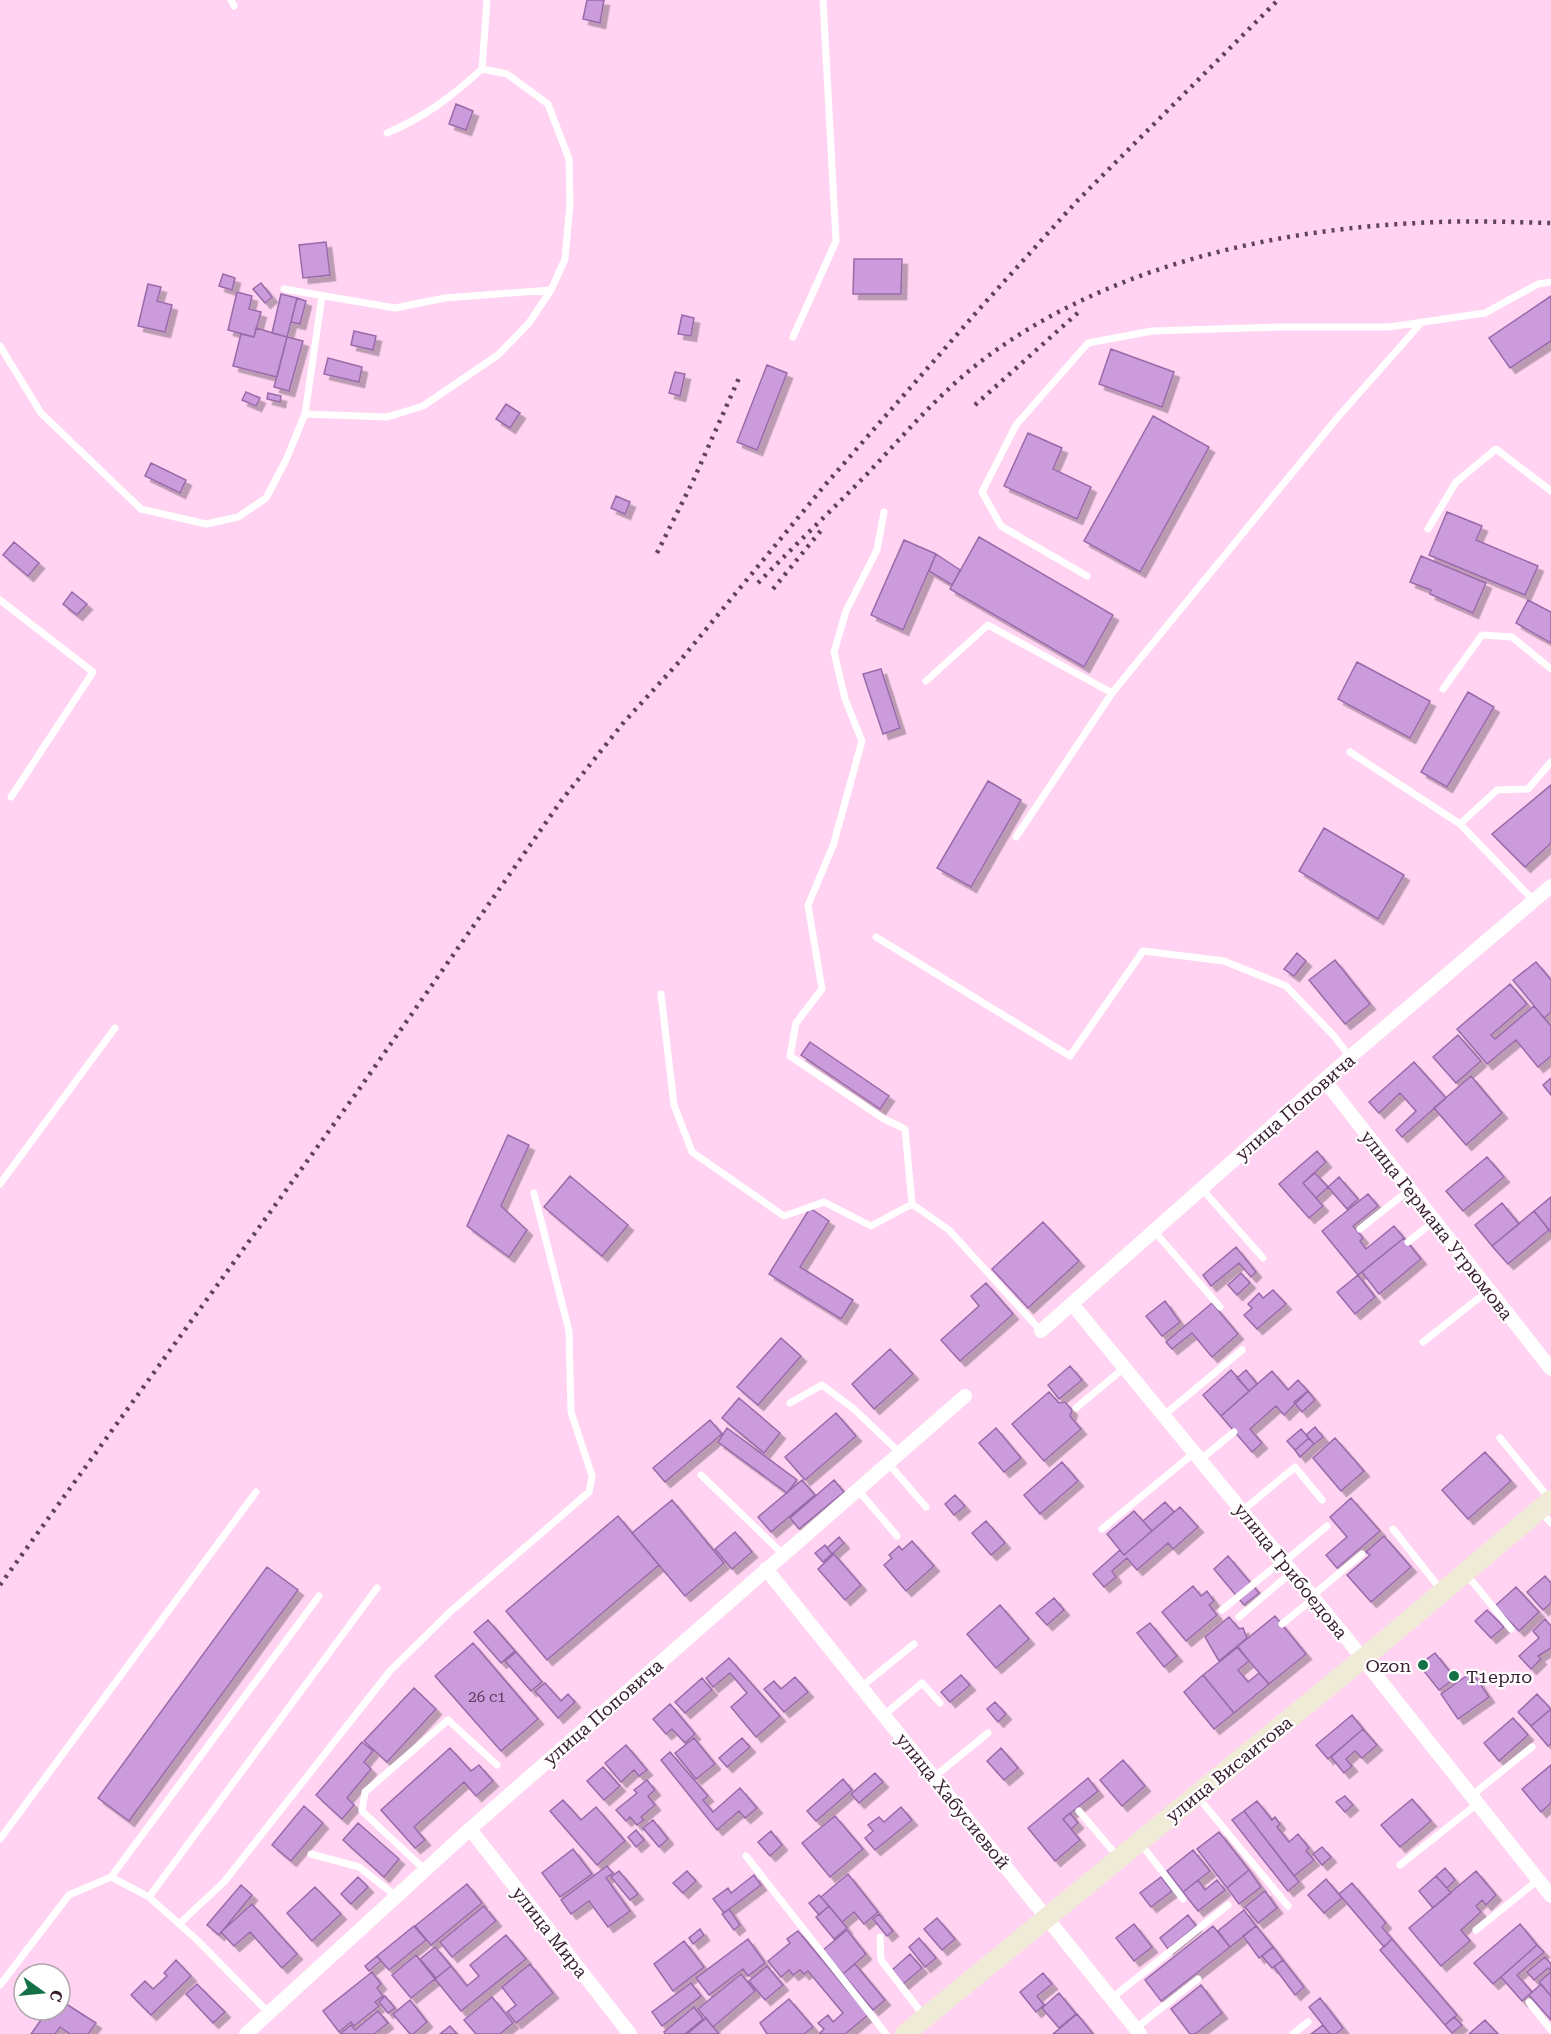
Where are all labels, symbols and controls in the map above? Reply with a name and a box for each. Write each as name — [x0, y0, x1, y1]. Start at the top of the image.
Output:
street label: улица Поповича — [1231, 1049, 1359, 1164]
street label: улица Германа Угрюмова — [1356, 1126, 1518, 1324]
street label: улица Грибоедова — [1230, 1499, 1352, 1643]
street label: улица Поповича — [539, 1654, 667, 1769]
place label: Ozon — [1366, 1655, 1411, 1676]
marker: Ozon — [1416, 1658, 1430, 1672]
place label: Т1ерло — [1466, 1666, 1532, 1687]
marker: Т1ерло — [1447, 1669, 1461, 1683]
house number: 26 с1 — [468, 1688, 506, 1706]
street label: улица Висаитова — [1162, 1711, 1297, 1826]
street label: улица Хабусиевой — [892, 1729, 1014, 1873]
street label: улица Мира — [508, 1882, 592, 1982]
north arrow — [12, 1962, 72, 2022]
text: С — [45, 1988, 67, 2004]

